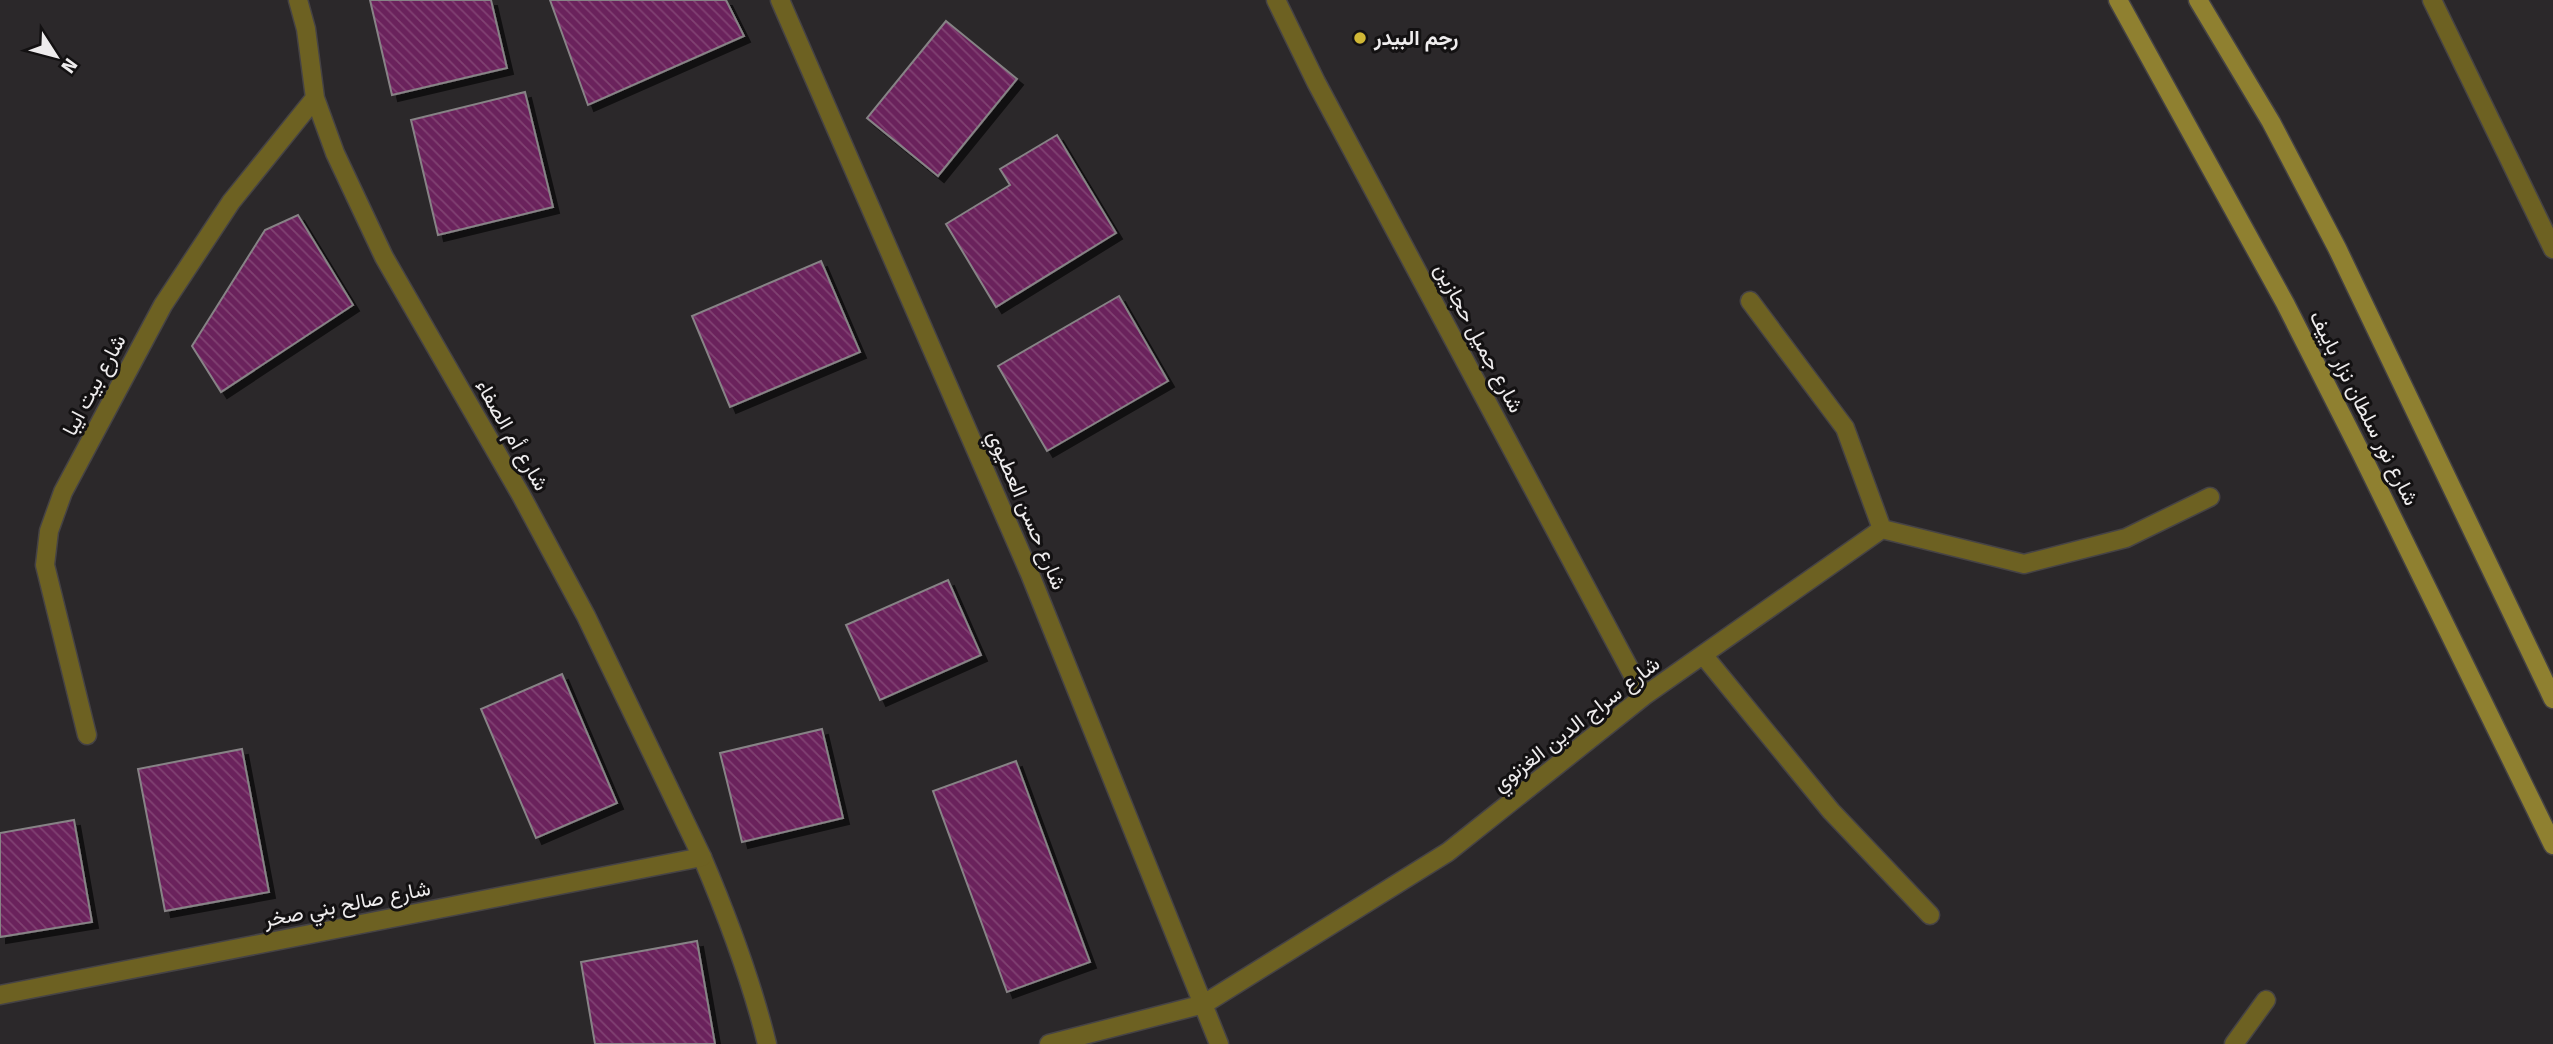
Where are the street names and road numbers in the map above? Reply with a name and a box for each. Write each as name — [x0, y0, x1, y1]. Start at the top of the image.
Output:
street label: شارع جميل حجازين — [1428, 259, 1529, 418]
street label: شارع نور سلطان نزار باييف — [2303, 306, 2424, 510]
street label: شارع بيت ايبا — [56, 330, 132, 441]
street label: شارع أم الصفاء — [469, 375, 554, 496]
street label: شارع حسن العطيوي — [978, 427, 1072, 595]
street label: شارع سراج الدين الغزنوي — [1487, 651, 1667, 801]
street label: شارع صالح بني صخر — [260, 875, 433, 937]

